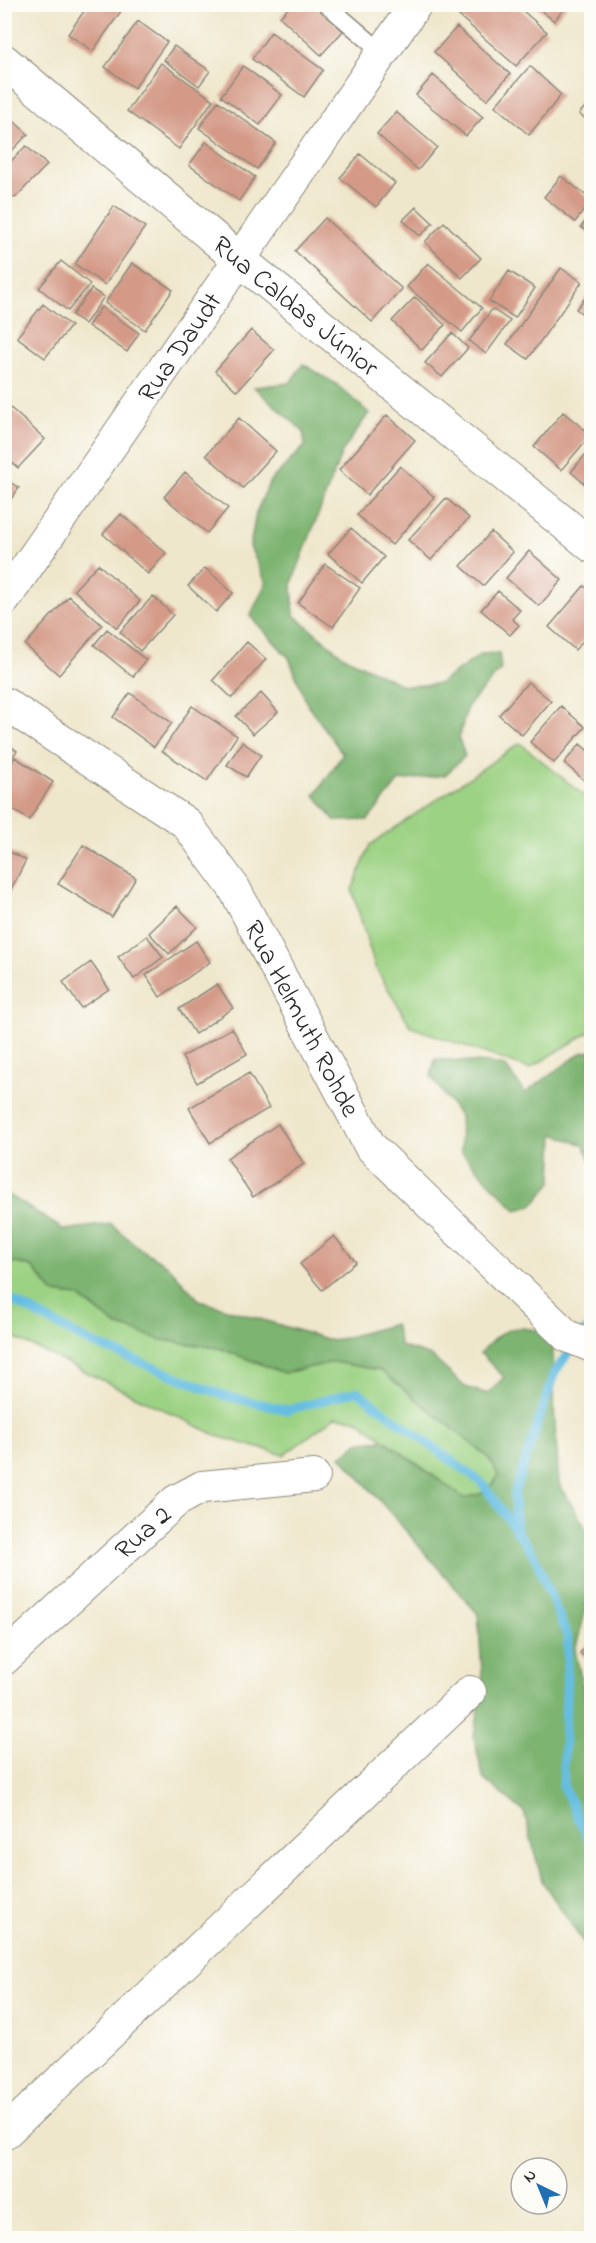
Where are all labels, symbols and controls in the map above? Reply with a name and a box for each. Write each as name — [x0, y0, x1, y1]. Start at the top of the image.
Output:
street label: Rua Caldas Júnior — [203, 228, 387, 388]
street label: Rua Daudt — [129, 285, 233, 411]
street label: Rua Helmuth Rohde — [233, 914, 369, 1125]
street label: Rua 2 — [107, 1497, 181, 1570]
north arrow — [509, 2156, 569, 2216]
text: N — [518, 2164, 542, 2189]

